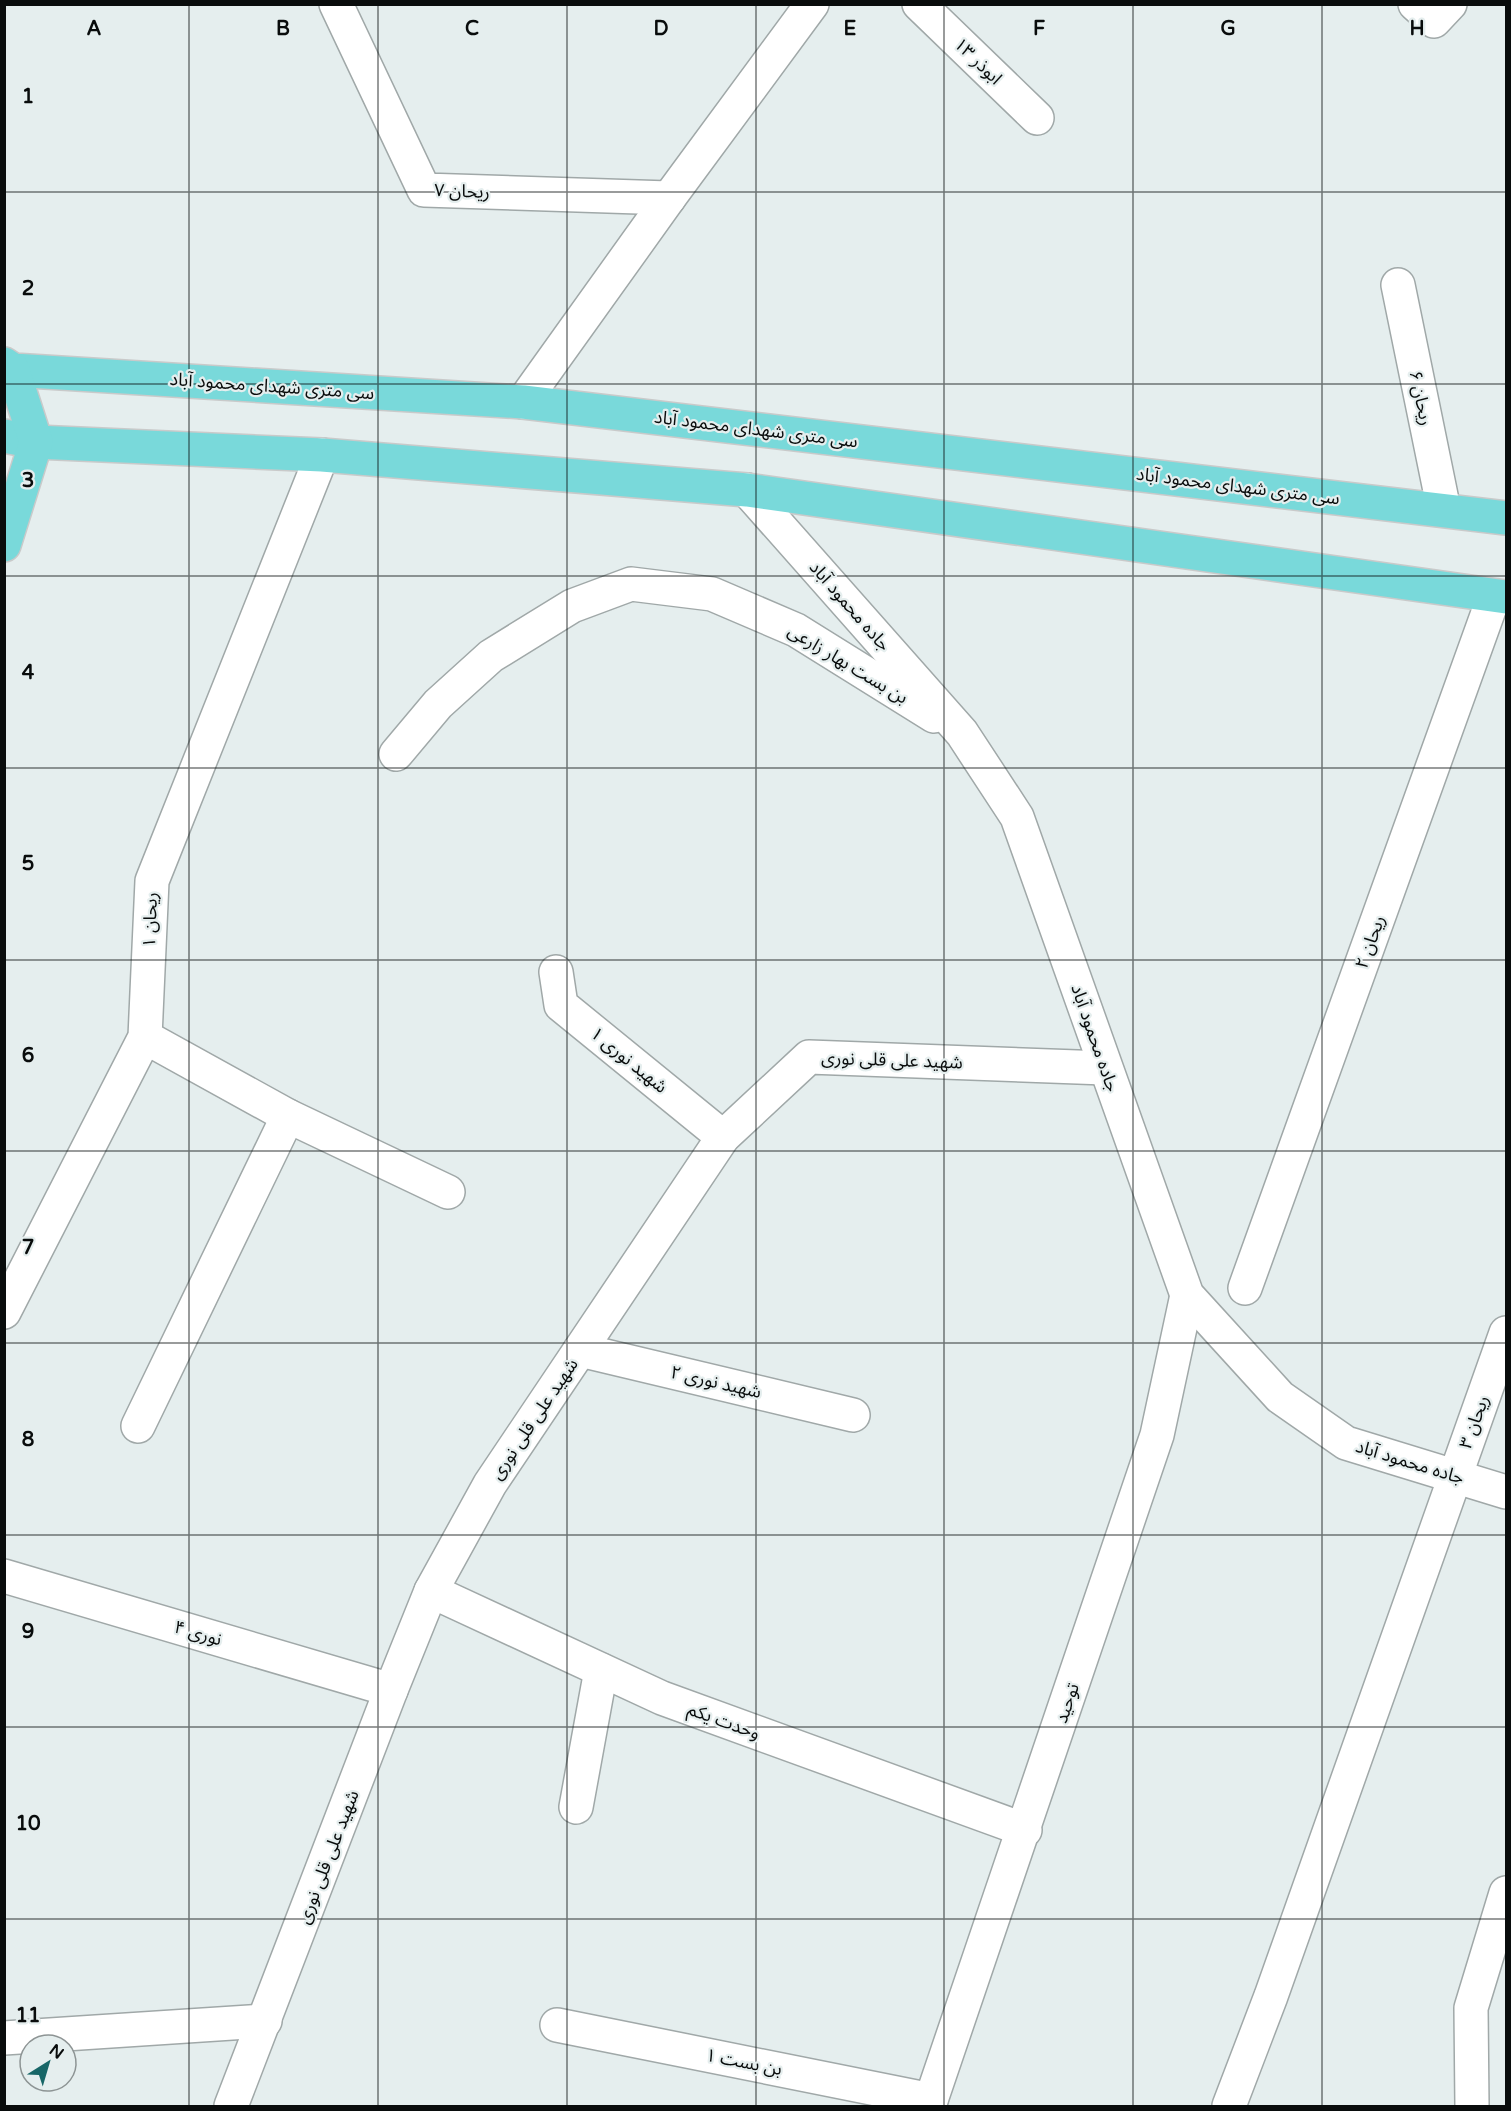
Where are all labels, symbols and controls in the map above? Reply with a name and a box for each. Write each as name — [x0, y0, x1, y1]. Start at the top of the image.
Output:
text: A — [87, 17, 102, 41]
text: B — [276, 17, 290, 41]
text: C — [465, 17, 479, 41]
text: D — [653, 17, 669, 41]
text: E — [844, 17, 857, 41]
text: F — [1033, 17, 1045, 41]
text: G — [1220, 17, 1236, 41]
text: H — [1409, 17, 1425, 41]
street label: ابوذر ۱۳ — [949, 33, 1007, 89]
text: 1 — [22, 85, 34, 109]
street label: ریحان ۷ — [434, 179, 490, 203]
text: 2 — [22, 277, 34, 301]
street label: سی متری شهدای محمود آباد — [169, 368, 375, 404]
street label: ریحان ۶ — [1404, 369, 1438, 427]
street label: سی متری شهدای محمود آباد — [653, 406, 859, 452]
street label: سی متری شهدای محمود آباد — [1135, 463, 1341, 509]
text: 3 — [22, 469, 34, 493]
street label: جاده محمود آباد — [805, 556, 895, 656]
street label: بن بست بهار زارعی — [784, 619, 912, 709]
text: 4 — [22, 661, 35, 685]
text: 5 — [22, 852, 34, 876]
street label: ریحان ۱ — [138, 892, 162, 948]
street label: ریحان ۲ — [1350, 912, 1390, 972]
street label: جاده محمود آباد — [1066, 981, 1124, 1095]
street label: شهید نوری ۱ — [586, 1022, 672, 1098]
text: 6 — [22, 1044, 34, 1068]
street label: شهید علی قلی نوری — [821, 1047, 963, 1073]
text: 7 — [22, 1236, 34, 1260]
street label: شهید علی قلی نوری — [485, 1354, 583, 1484]
street label: شهید نوری ۲ — [668, 1361, 764, 1403]
street label: ریحان ۳ — [1454, 1392, 1494, 1452]
text: 8 — [22, 1428, 34, 1452]
street label: جاده محمود آباد — [1353, 1435, 1467, 1489]
street label: نوری ۴ — [172, 1616, 224, 1650]
text: 9 — [22, 1620, 34, 1644]
street label: توحيد — [1050, 1680, 1084, 1726]
street label: وحدت یکم — [684, 1698, 763, 1746]
street label: شهید علی قلی نوری — [292, 1787, 364, 1927]
text: 10 — [15, 1812, 41, 1836]
text: 11 — [15, 2004, 41, 2028]
north arrow — [18, 2033, 78, 2093]
text: N — [45, 2040, 68, 2064]
street label: بن بست ۱ — [704, 2044, 784, 2080]

